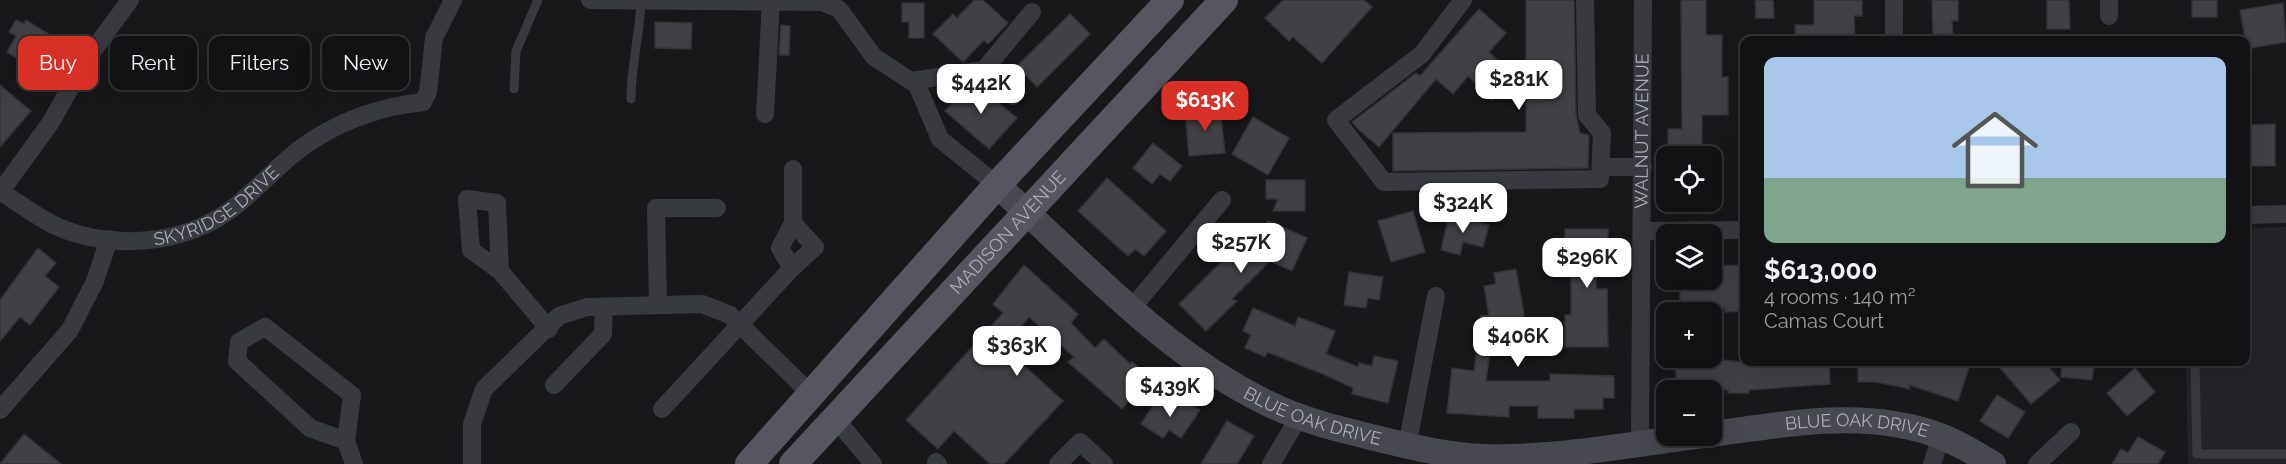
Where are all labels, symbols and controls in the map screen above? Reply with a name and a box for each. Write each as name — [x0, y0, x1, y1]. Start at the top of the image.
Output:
chip: Buy — [18, 36, 98, 90]
chip: Rent — [110, 36, 197, 90]
chip: Filters — [209, 36, 310, 90]
chip: New — [322, 36, 409, 90]
street label: WALNUT AVENUE — [1631, 53, 1653, 209]
pin: $281K — [1477, 60, 1561, 111]
pin: $442K — [939, 64, 1023, 115]
text: $281K — [1489, 67, 1549, 91]
text: $442K — [951, 71, 1011, 95]
pin: $613K — [1163, 81, 1247, 132]
text: $613K — [1175, 88, 1235, 112]
icon: home — [1941, 96, 2049, 204]
map controls — [1656, 146, 1722, 446]
button: locate — [1656, 146, 1722, 212]
street label: SKYRIDGE DRIVE — [152, 161, 283, 249]
street label: MADISON AVENUE — [945, 166, 1070, 298]
pin: $324K — [1421, 183, 1505, 234]
text: $324K — [1433, 190, 1493, 214]
pin: $257K — [1199, 223, 1283, 274]
button: layers — [1656, 224, 1722, 290]
text: $257K — [1211, 230, 1271, 254]
pin: $296K — [1545, 238, 1629, 289]
text: $296K — [1556, 245, 1618, 269]
text: $613,000 — [1764, 255, 1878, 285]
text: 4 rooms · 140 m² — [1764, 285, 1916, 309]
button: + — [1656, 302, 1722, 368]
text: Camas Court — [1764, 309, 1884, 333]
pin: $406K — [1476, 317, 1560, 368]
text: $406K — [1487, 324, 1549, 348]
pin: $363K — [975, 326, 1059, 377]
text: $363K — [987, 333, 1047, 357]
pin: $439K — [1128, 367, 1212, 418]
text: $439K — [1140, 374, 1200, 398]
button: − — [1656, 380, 1722, 446]
street label: BLUE OAK DRIVE — [1240, 382, 1384, 449]
street label: BLUE OAK DRIVE — [1784, 409, 1931, 442]

